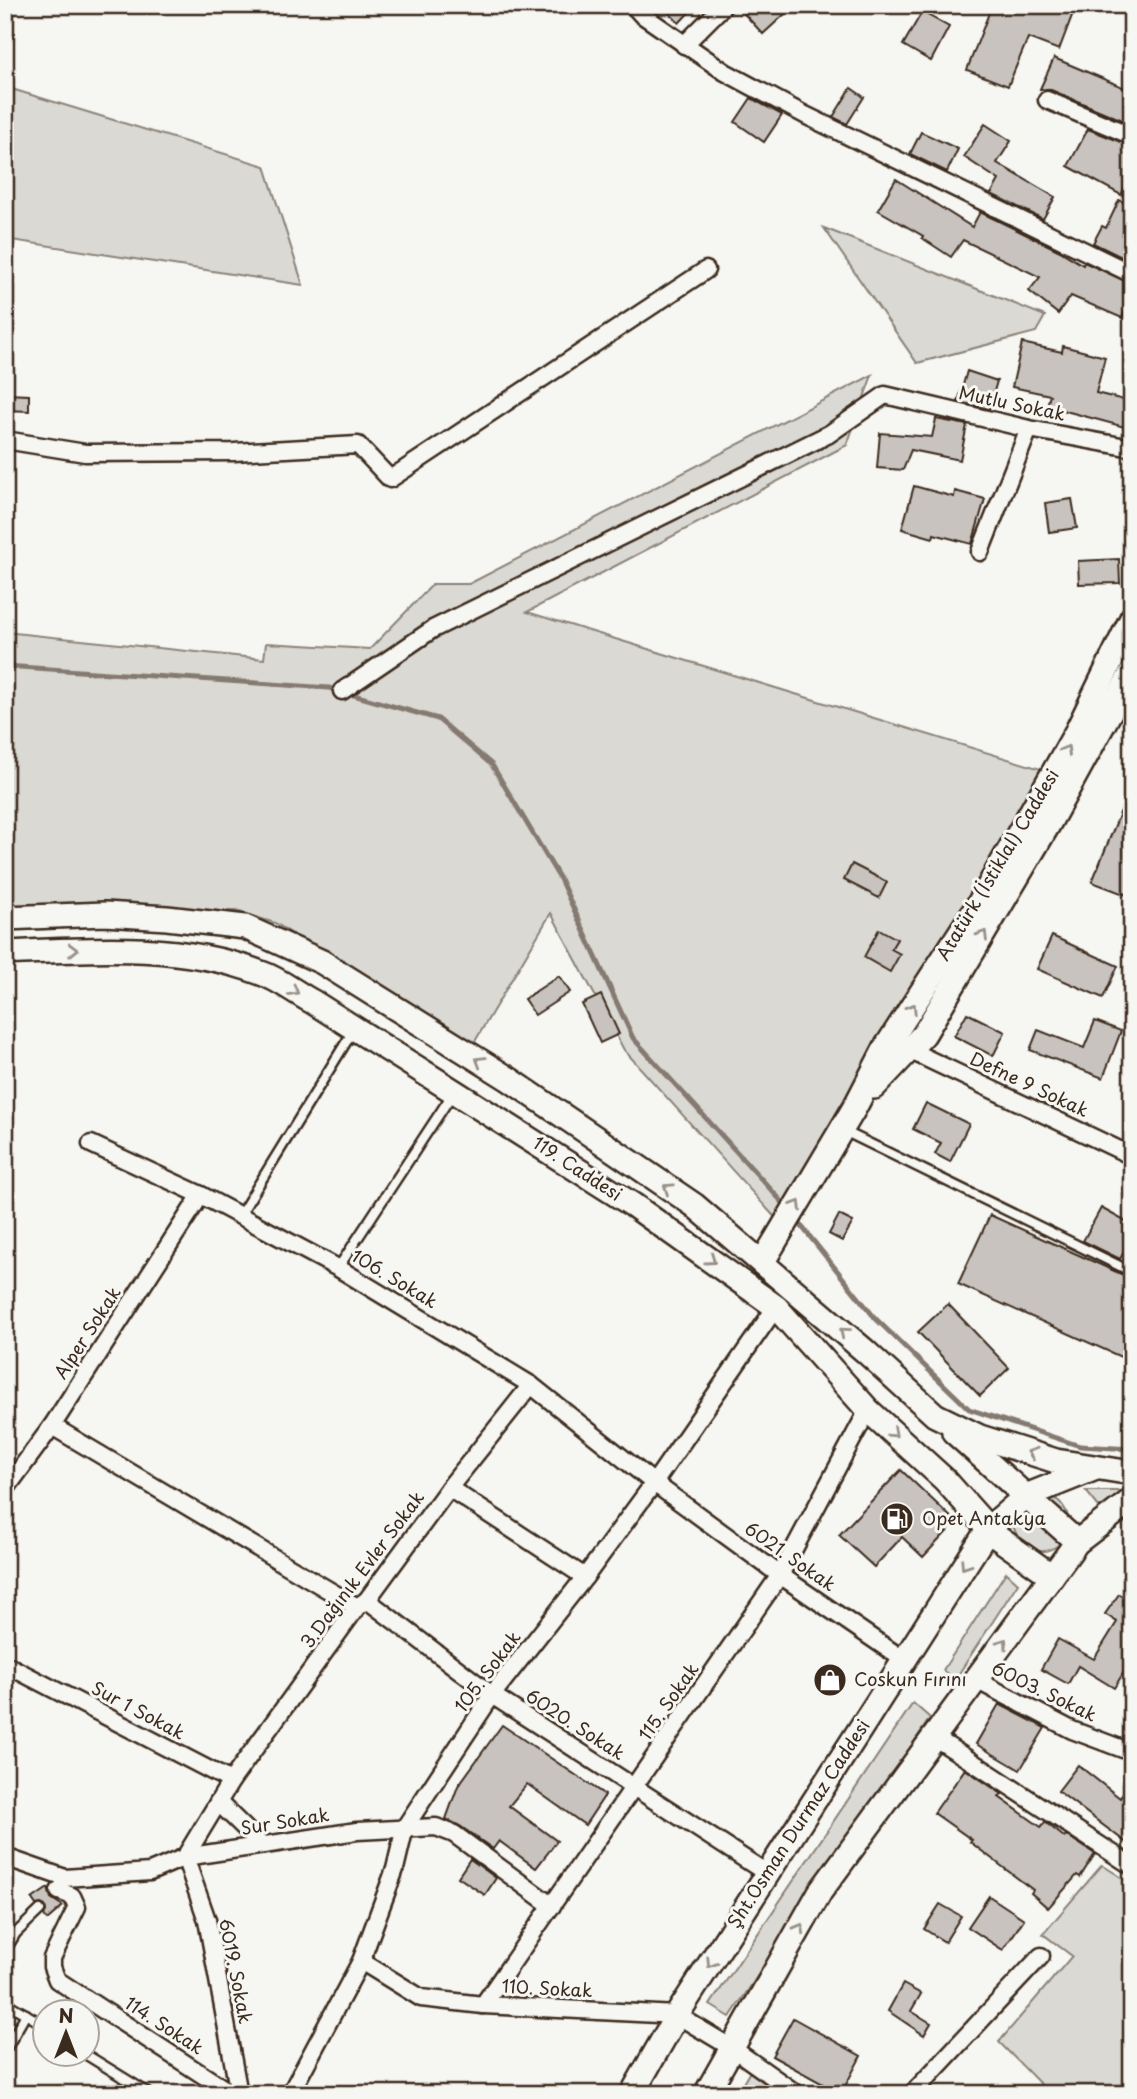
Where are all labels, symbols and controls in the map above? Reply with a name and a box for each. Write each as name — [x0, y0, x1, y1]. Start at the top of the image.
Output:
street label: Mutlu Sokak — [957, 378, 1068, 427]
one-way arrow — [1058, 745, 1071, 757]
street label: Atatürk (İstiklal) Caddesi — [929, 763, 1065, 965]
one-way arrow — [974, 930, 987, 943]
one-way arrow — [69, 942, 79, 958]
one-way arrow — [286, 983, 299, 996]
one-way arrow — [903, 1003, 916, 1016]
street label: Defne 9 Sokak — [966, 1044, 1093, 1123]
one-way arrow — [474, 1056, 487, 1069]
street label: 119. Caddesi — [528, 1129, 628, 1207]
one-way arrow — [663, 1184, 676, 1196]
one-way arrow — [789, 1199, 802, 1212]
street label: 106. Sokak — [346, 1241, 443, 1314]
one-way arrow — [703, 1252, 716, 1264]
street label: Alper Sokak — [47, 1281, 127, 1384]
one-way arrow — [839, 1328, 851, 1341]
one-way arrow — [885, 1424, 898, 1437]
one-way arrow — [1026, 1447, 1038, 1462]
street label: 3.Dağınık Evler Sokak — [294, 1485, 430, 1653]
fuel station icon: Opet Antakya — [878, 1500, 916, 1538]
place label: Opet Antakya — [922, 1504, 1046, 1531]
street label: 6021. Sokak — [740, 1514, 842, 1597]
one-way arrow — [961, 1557, 974, 1570]
street label: 105. Sokak — [447, 1625, 526, 1717]
one-way arrow — [995, 1638, 1007, 1651]
street label: 6003. Sokak — [988, 1654, 1102, 1728]
street label: 115. Sokak — [631, 1657, 705, 1746]
shop icon: Coskun Fırını — [811, 1661, 849, 1699]
place label: Coskun Fırını — [854, 1665, 967, 1692]
street label: Sur 1 Sokak — [87, 1674, 190, 1746]
street label: 6020. Sokak — [521, 1682, 631, 1766]
street label: Şht.Osman Durmaz Caddesi — [720, 1713, 876, 1933]
street label: Sur Sokak — [239, 1800, 331, 1841]
street label: 6019. Sokak — [213, 1916, 260, 2026]
one-way arrow — [792, 1922, 805, 1935]
one-way arrow — [706, 1955, 719, 1968]
street label: 110. Sokak — [501, 1972, 593, 2003]
street label: 114. Sokak — [120, 1989, 210, 2060]
north arrow — [32, 1997, 102, 2068]
text: N — [58, 2001, 74, 2029]

